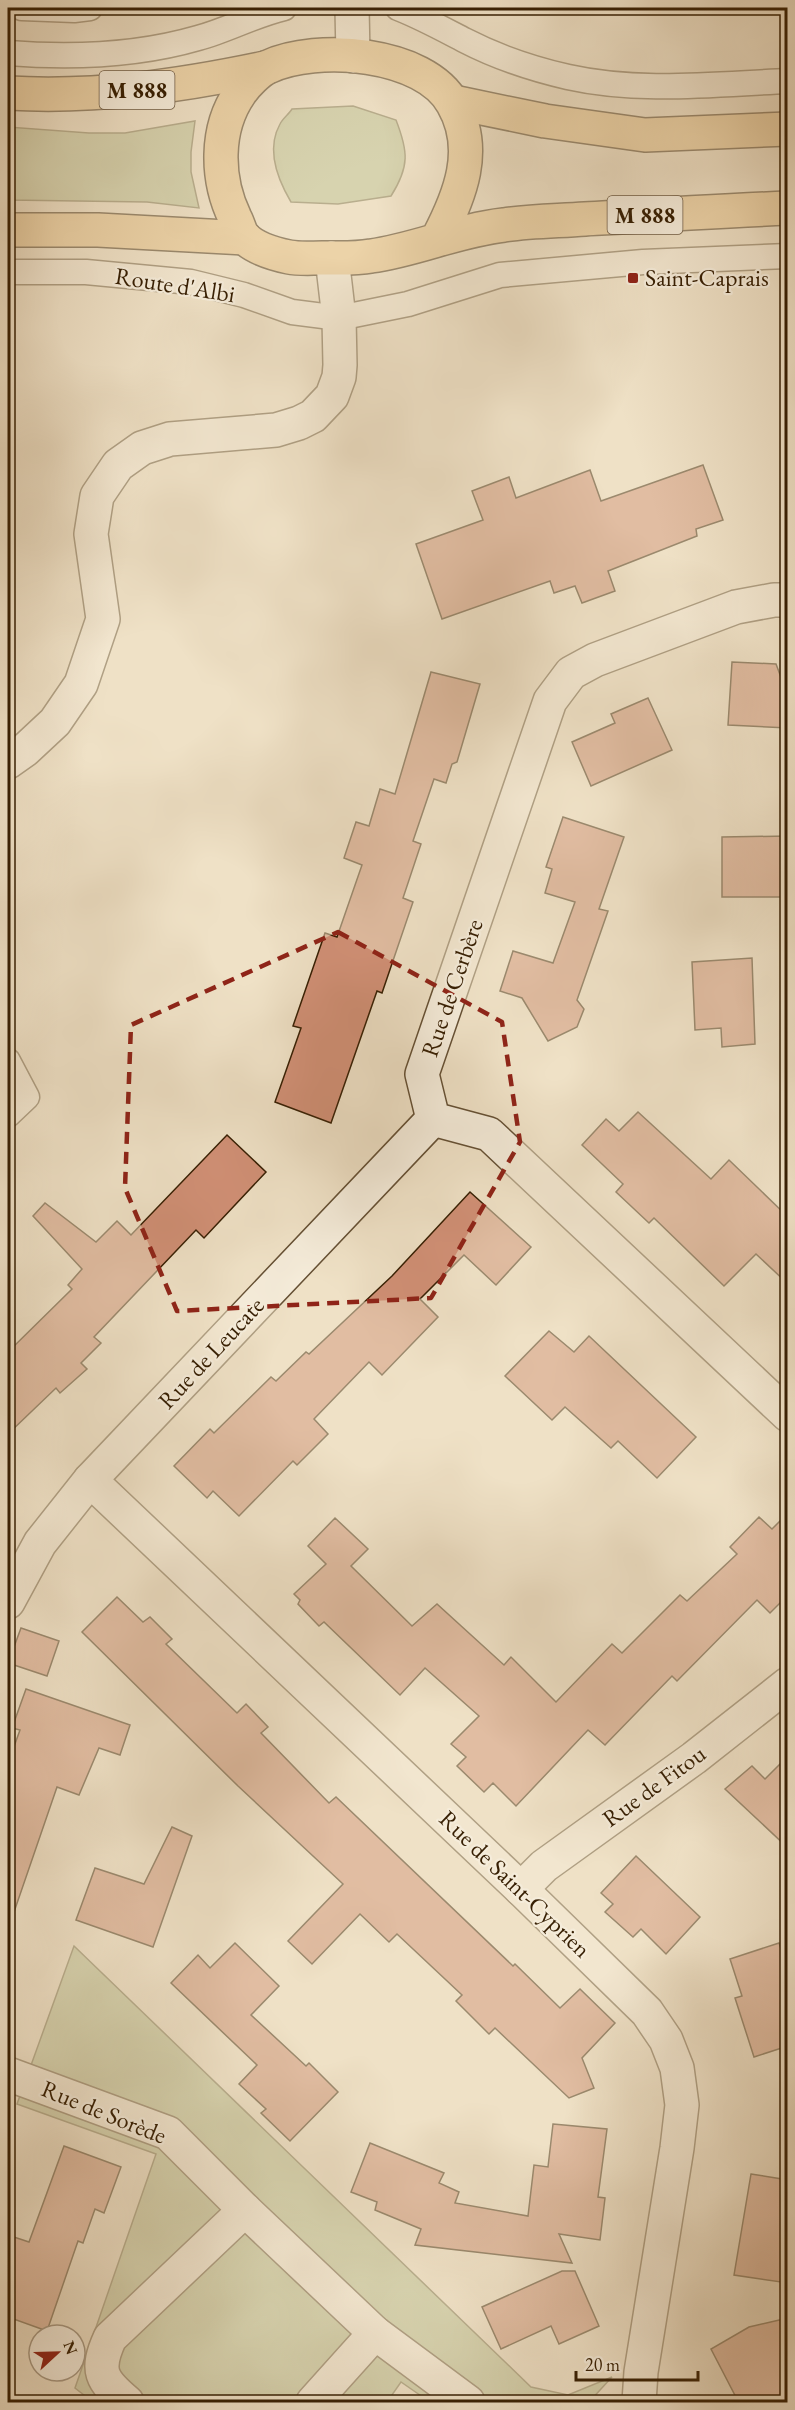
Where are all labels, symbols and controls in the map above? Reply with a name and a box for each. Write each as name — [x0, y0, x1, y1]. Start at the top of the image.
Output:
road number: M 888 — [100, 71, 174, 109]
road number: M 888 — [608, 196, 682, 234]
street label: Route d'Albi — [113, 260, 237, 309]
place label: Saint-Caprais — [645, 262, 769, 293]
marker: Saint-Caprais — [626, 271, 640, 285]
street label: Rue de Cerbère — [413, 915, 490, 1061]
street label: Rue de Leucate — [151, 1290, 270, 1415]
street label: Rue de Fitou — [596, 1737, 712, 1834]
street label: Rue de Saint-Cyprien — [433, 1803, 598, 1964]
street label: Rue de Sorède — [37, 2072, 171, 2151]
north arrow — [27, 2323, 87, 2383]
text: N — [58, 2338, 83, 2358]
scale bar — [576, 2344, 698, 2382]
text: 20 m — [585, 2353, 620, 2376]

